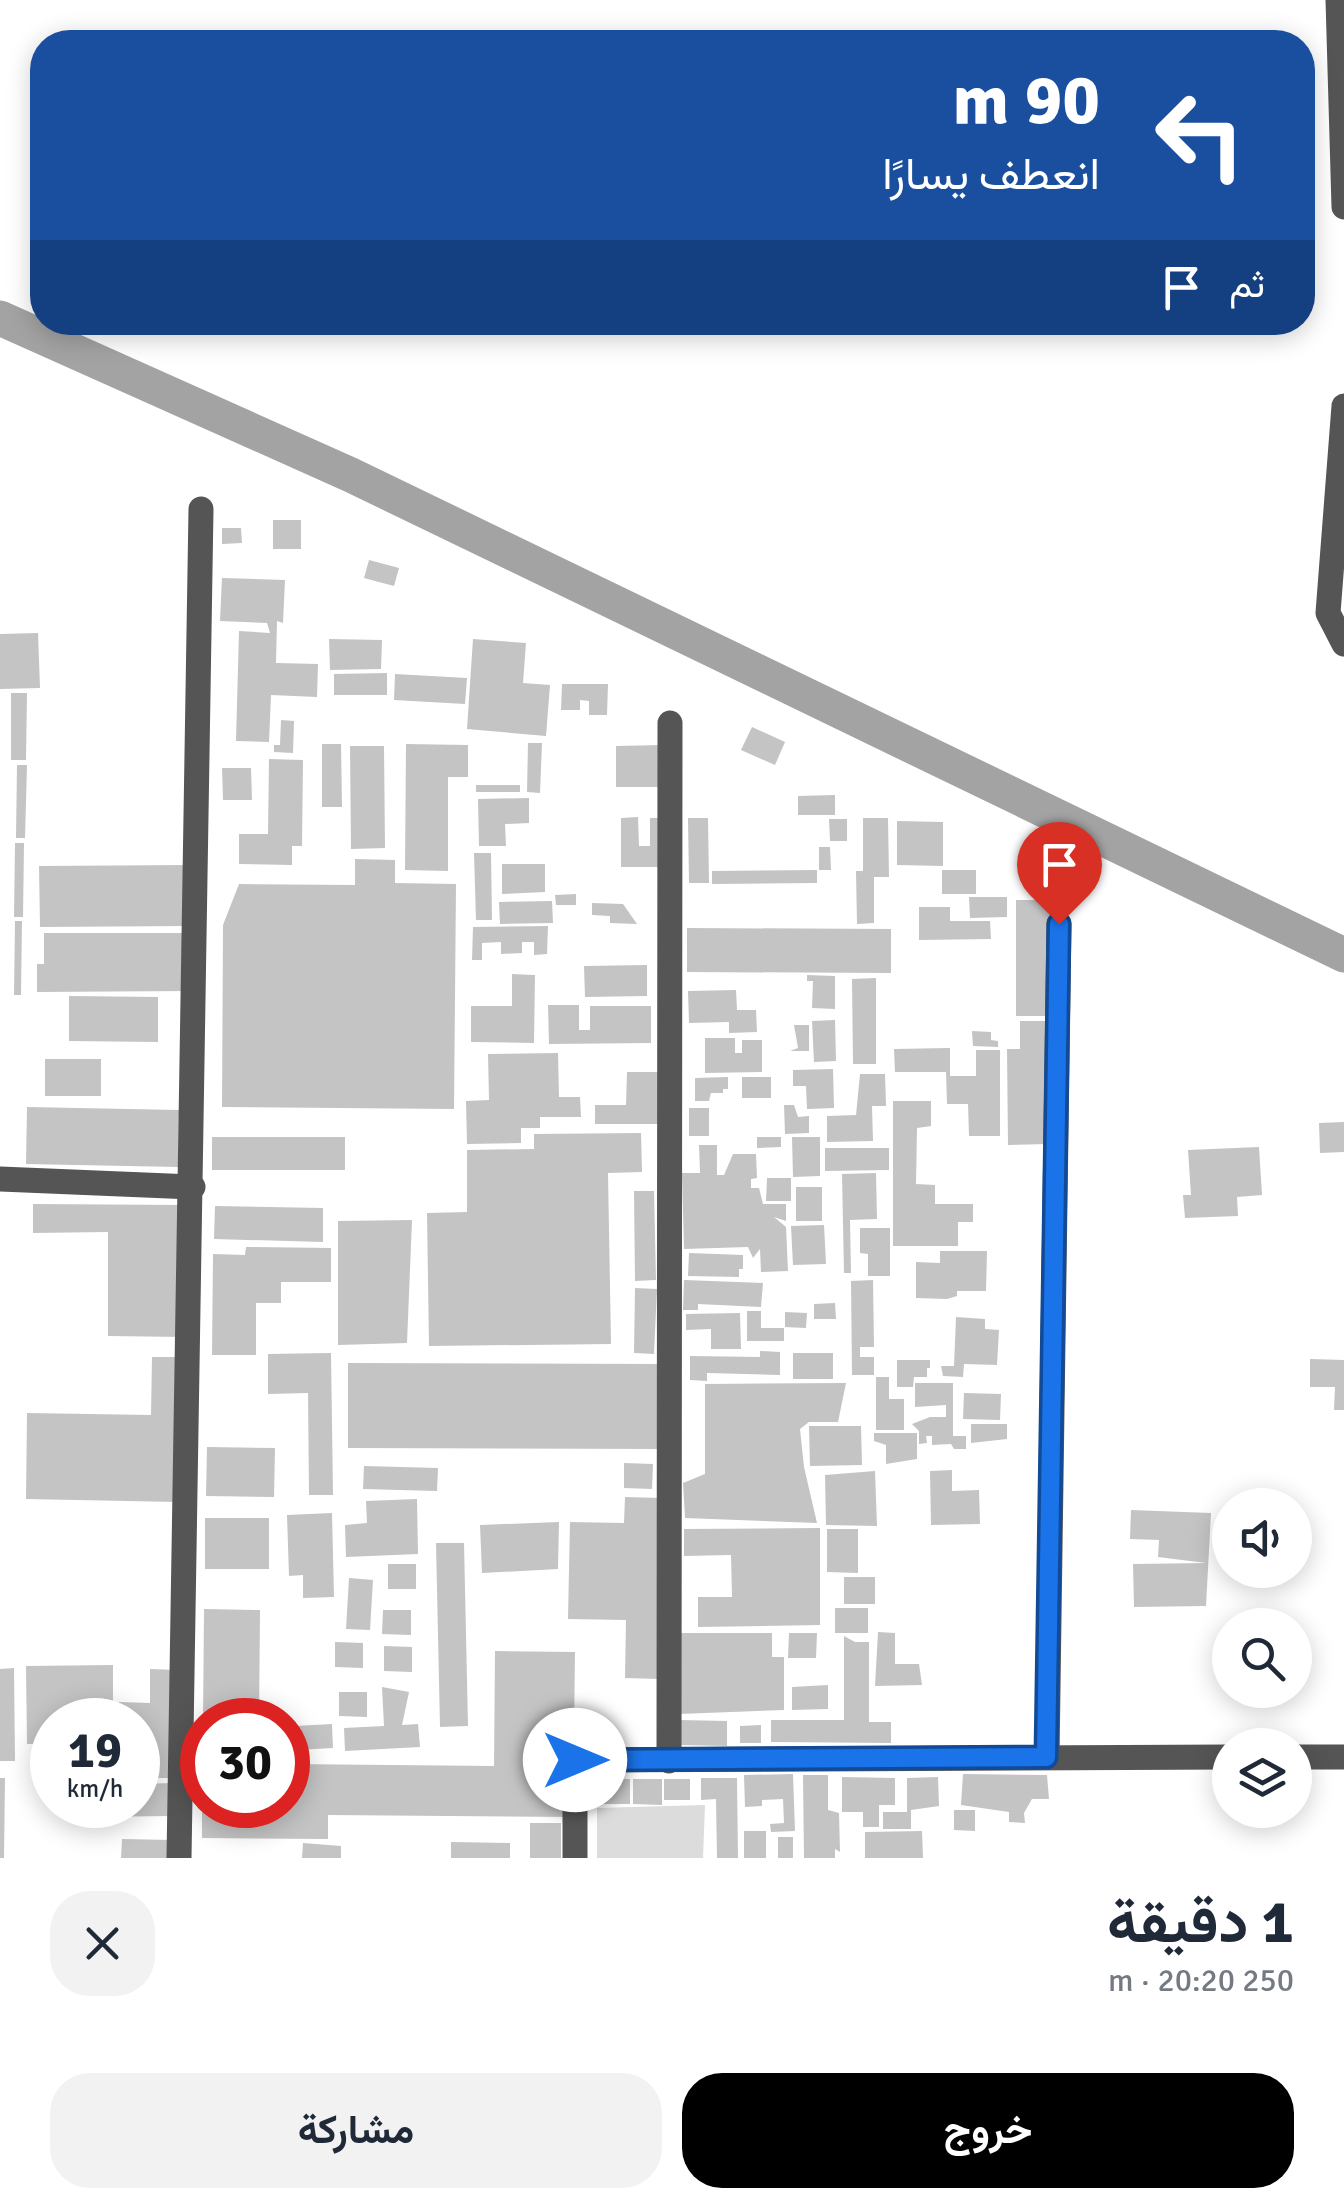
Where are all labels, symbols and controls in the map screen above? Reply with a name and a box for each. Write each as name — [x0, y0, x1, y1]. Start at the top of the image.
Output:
text: 90 m — [952, 57, 1100, 143]
icon: left — [1135, 70, 1265, 200]
text: انعطف يسارًا — [882, 147, 1100, 202]
icon: arrive — [1154, 260, 1209, 315]
text: ثم — [1229, 261, 1265, 308]
pin — [1017, 822, 1102, 925]
icon: arrive — [1032, 837, 1087, 892]
map controls — [1212, 1488, 1312, 1828]
button: sound — [1212, 1488, 1312, 1588]
button: search — [1212, 1608, 1312, 1708]
speed limit sign: 30 — [180, 1698, 310, 1828]
position arrow — [523, 1708, 627, 1812]
text: 19 — [68, 1720, 122, 1782]
button: layers — [1212, 1728, 1312, 1828]
text: km/h — [67, 1773, 123, 1804]
text: 1 دقيقة — [1107, 1886, 1294, 1960]
button: close — [50, 1891, 155, 1996]
text: 250 m · 20:20 — [1108, 1961, 1294, 2000]
button: مشاركة — [50, 2073, 662, 2188]
button: خروج — [682, 2073, 1294, 2188]

